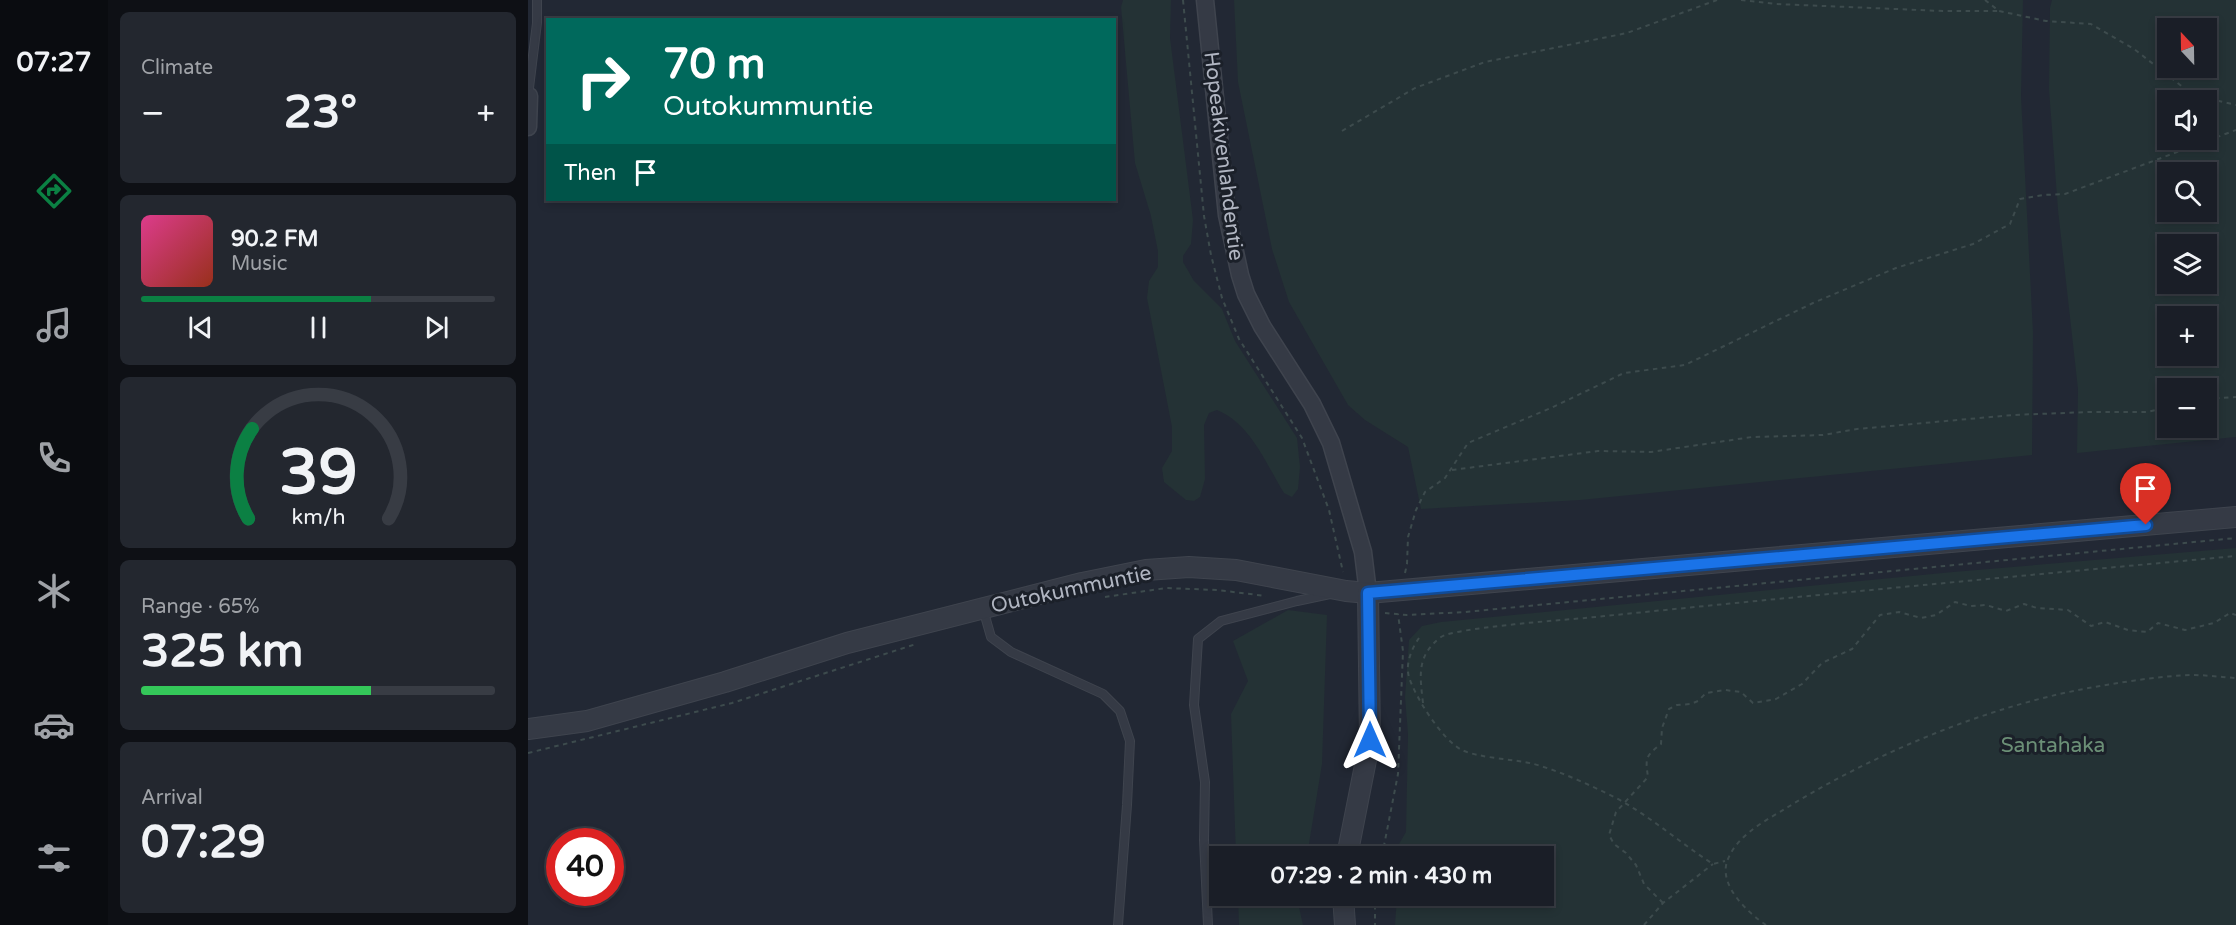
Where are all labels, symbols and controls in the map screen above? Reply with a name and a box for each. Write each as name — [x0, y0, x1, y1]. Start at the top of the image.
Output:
north arrow — [2157, 18, 2217, 78]
map controls — [2157, 18, 2217, 438]
text: 70 m — [663, 39, 765, 90]
icon: right — [564, 42, 642, 120]
text: 07:27 — [17, 46, 91, 79]
street label: Hopeakivenlahdentie — [1198, 50, 1249, 262]
text: Climate — [141, 56, 213, 80]
text: 23° — [284, 86, 357, 140]
text: Outokummuntie — [663, 90, 873, 123]
button: sound — [2157, 90, 2217, 150]
text: − — [141, 94, 165, 133]
text: + — [476, 94, 495, 133]
icon: arrive — [629, 156, 662, 189]
text: Then — [564, 160, 617, 186]
button: search — [2157, 162, 2217, 222]
icon: directions — [33, 170, 75, 212]
text: 90.2 FM — [231, 226, 319, 252]
button: layers — [2157, 234, 2217, 294]
text: Music — [231, 252, 287, 276]
icon: music — [33, 304, 75, 346]
button: + — [2157, 306, 2217, 366]
icon: previous — [184, 311, 217, 344]
icon: pause — [302, 311, 335, 344]
icon: next — [420, 311, 453, 344]
button: − — [2157, 378, 2217, 438]
icon: phone — [33, 437, 75, 479]
text: 39 — [279, 437, 357, 512]
pin — [2120, 463, 2171, 525]
icon: arrive — [2129, 472, 2162, 505]
text: km/h — [291, 505, 345, 531]
street label: Outokummuntie — [989, 560, 1154, 619]
icon: climate — [33, 570, 75, 612]
text: Range · 65% — [141, 595, 260, 619]
text: 325 km — [141, 625, 303, 679]
icon: car — [33, 704, 75, 746]
position arrow — [1338, 708, 1402, 772]
park label: Santahaka — [2001, 733, 2105, 758]
text: Arrival — [141, 786, 203, 810]
text: 07:29 — [141, 816, 266, 870]
speed limit sign: 40 — [546, 828, 624, 906]
icon: filters — [33, 837, 75, 879]
text: 07:29 · 2 min · 430 m — [1271, 863, 1492, 889]

